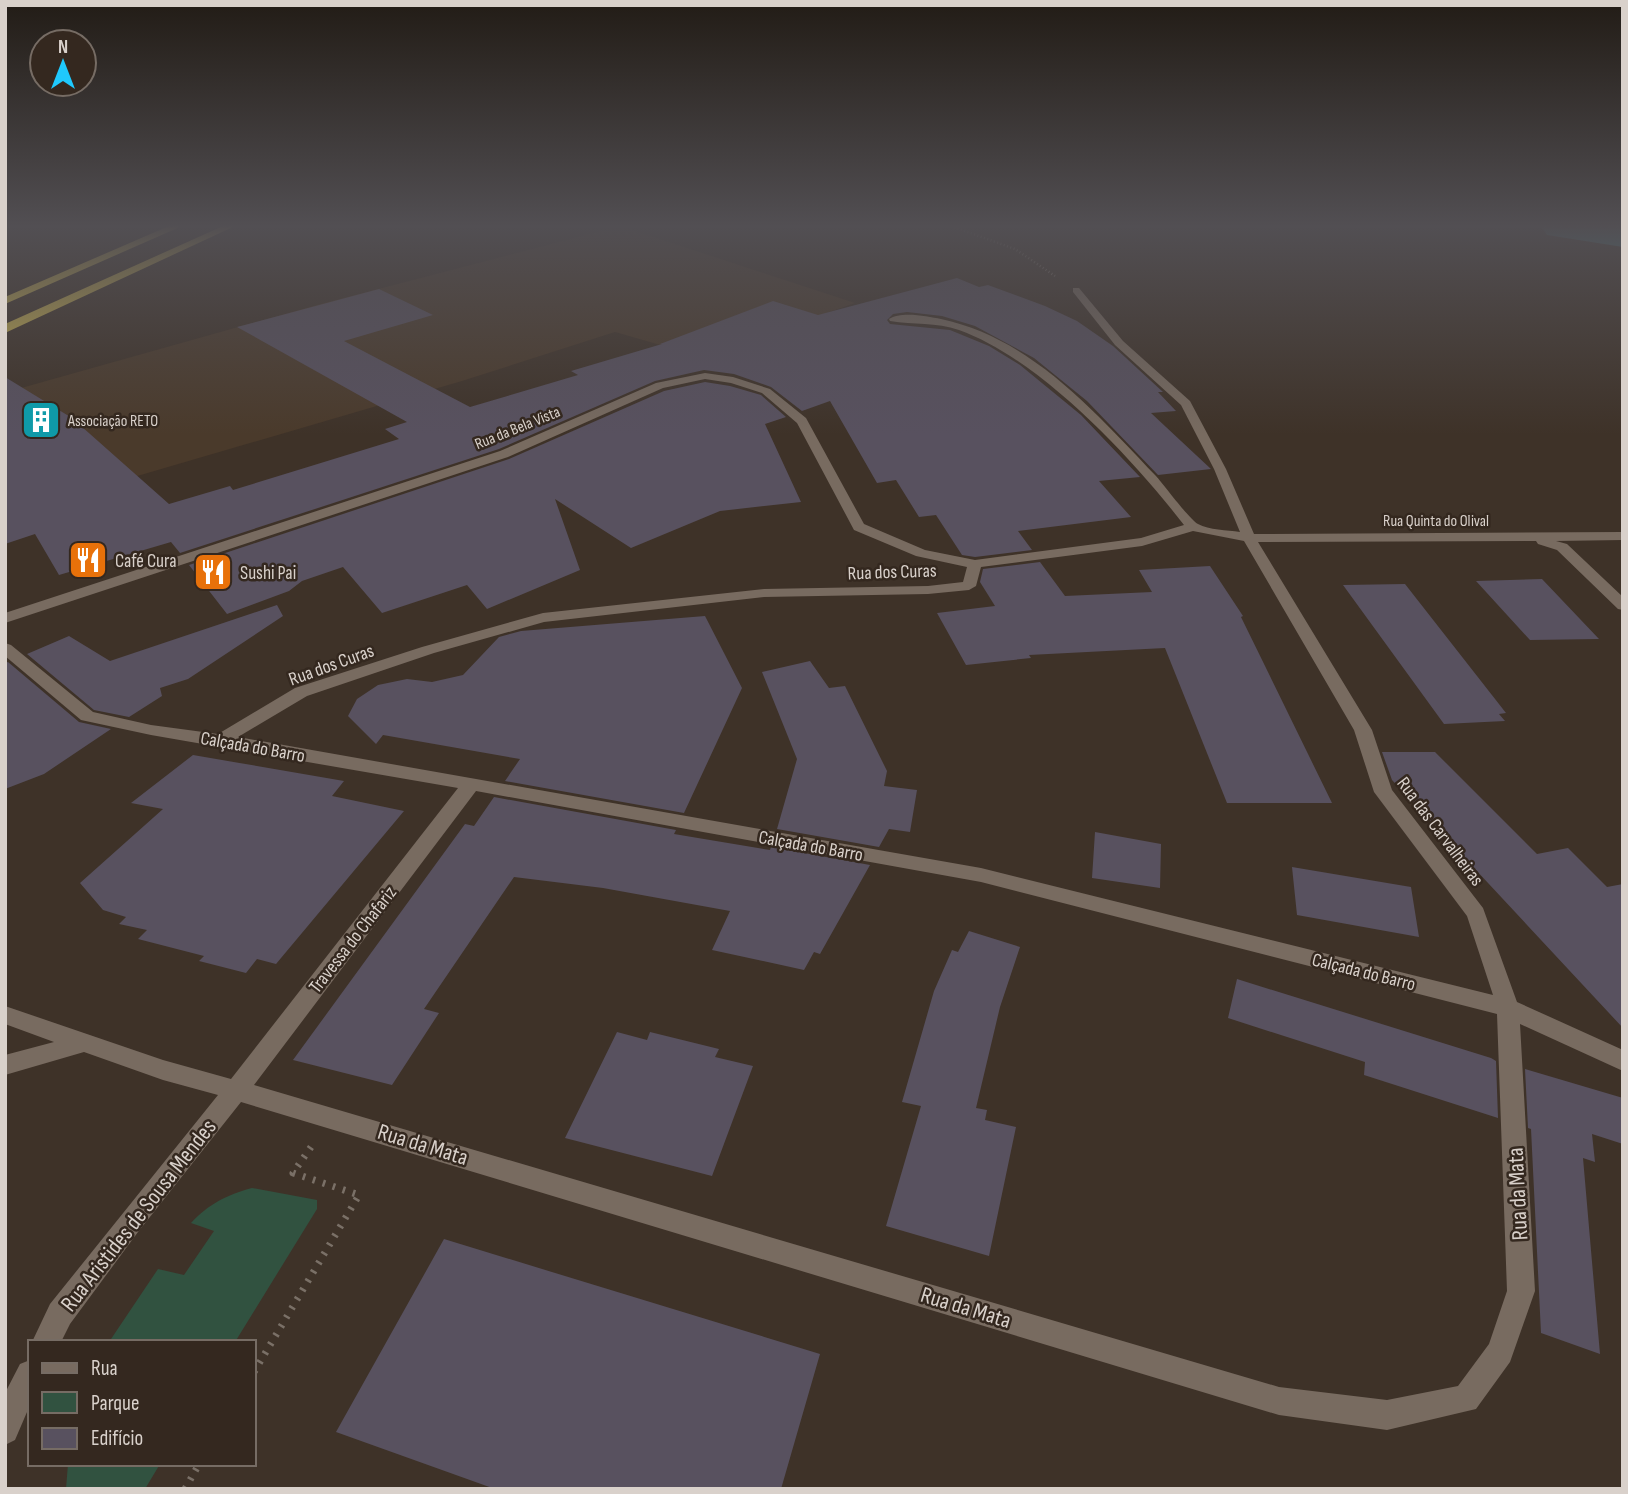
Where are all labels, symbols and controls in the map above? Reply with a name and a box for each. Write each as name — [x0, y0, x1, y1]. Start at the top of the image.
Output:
north arrow — [28, 28, 98, 98]
text: N — [58, 36, 68, 59]
building icon: Associação RETO — [20, 399, 62, 441]
street label: Rua da Bela Vista — [472, 403, 563, 454]
place label: Associação RETO — [67, 412, 158, 431]
street label: Rua Quinta do Olival — [1383, 512, 1489, 531]
restaurant icon: Café Cura — [67, 539, 109, 581]
place label: Café Cura — [115, 550, 176, 573]
restaurant icon: Sushi Pai — [192, 551, 234, 593]
street label: Rua dos Curas — [847, 559, 937, 586]
place label: Sushi Pai — [240, 562, 296, 585]
street label: Rua dos Curas — [286, 639, 377, 691]
street label: Calçada do Barro — [199, 727, 307, 768]
street label: Rua das Carvalheiras — [1391, 773, 1488, 891]
street label: Calçada do Barro — [757, 826, 865, 867]
street label: Travessa do Chafariz — [304, 882, 402, 998]
street label: Calçada do Barro — [1310, 948, 1418, 996]
street label: Rua Aristides de Sousa Mendes — [55, 1114, 223, 1317]
street label: Rua da Mata — [374, 1118, 471, 1172]
street label: Rua da Mata — [1502, 1147, 1534, 1241]
street label: Rua da Mata — [917, 1281, 1014, 1335]
legend — [28, 1340, 256, 1466]
text: Rua — [91, 1356, 118, 1381]
text: Parque — [91, 1391, 139, 1416]
text: Edifício — [91, 1426, 143, 1451]

